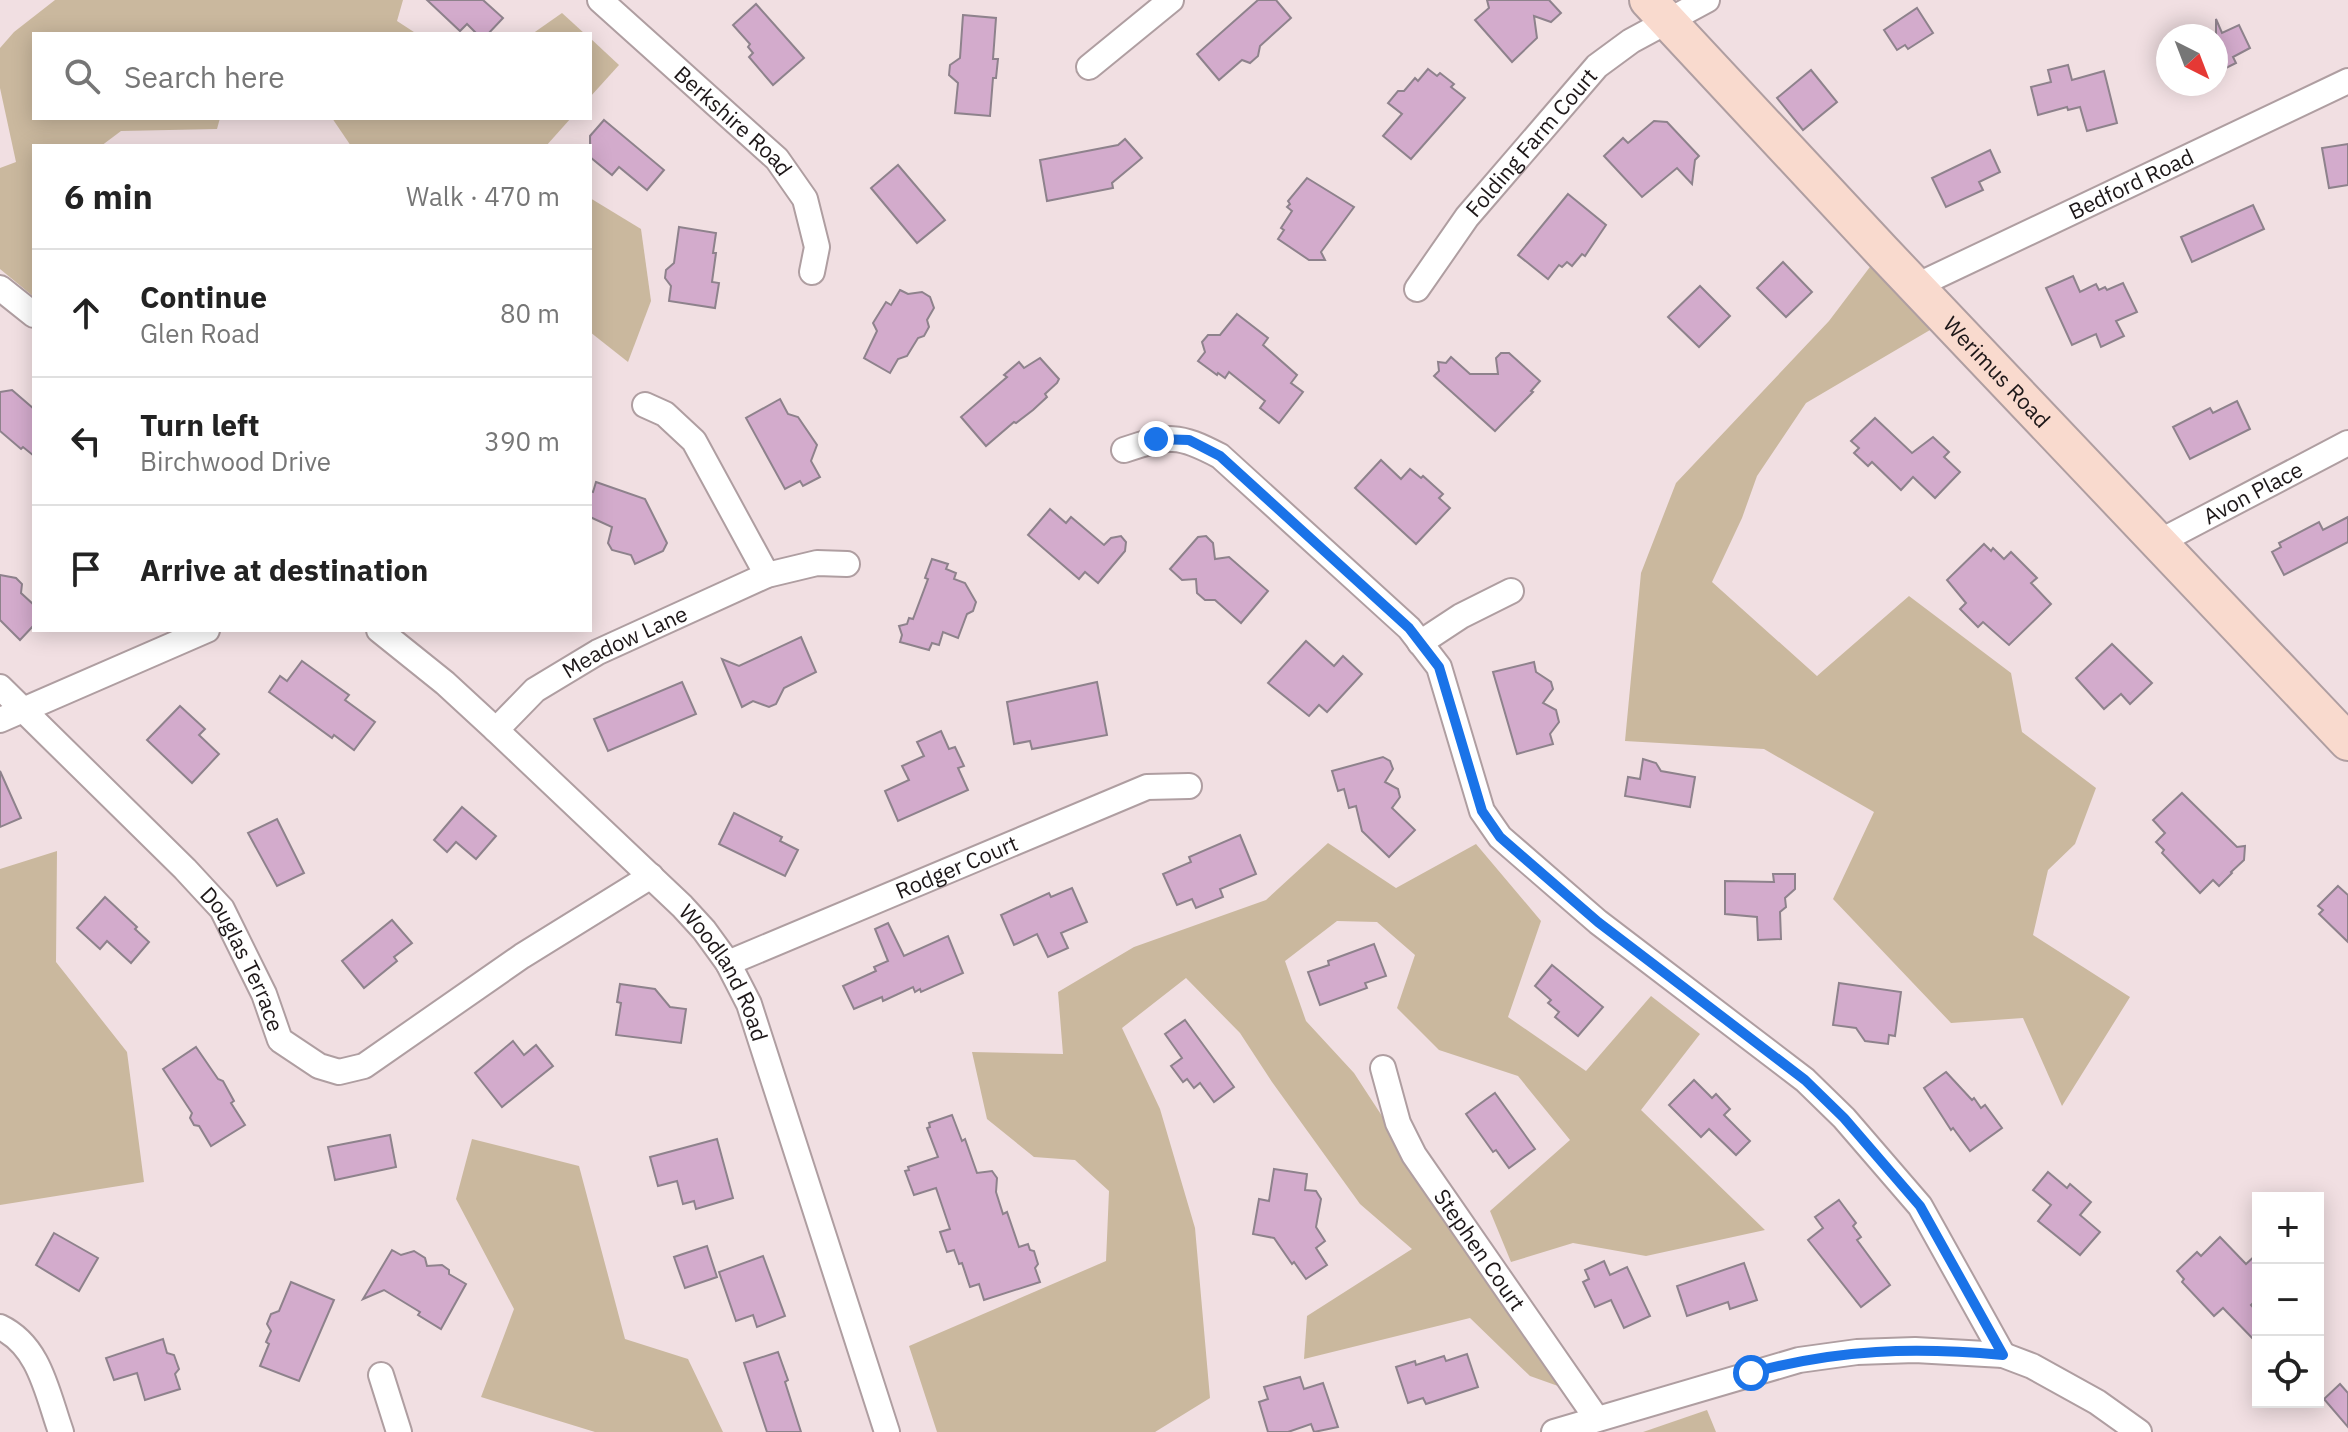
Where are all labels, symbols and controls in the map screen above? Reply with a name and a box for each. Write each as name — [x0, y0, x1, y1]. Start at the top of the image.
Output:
north arrow — [2156, 24, 2228, 96]
search box — [32, 32, 592, 120]
icon: search — [60, 54, 104, 98]
text: Search here — [124, 57, 285, 96]
street label: Berkshire Road — [669, 59, 799, 181]
street label: Folding Farm Court — [1459, 62, 1603, 223]
street label: Bedford Road — [2064, 141, 2198, 226]
text: 6 min — [64, 174, 153, 218]
text: Walk · 470 m — [406, 179, 560, 213]
text: Continue — [140, 277, 267, 316]
icon: ahead — [64, 291, 108, 335]
text: 80 m — [500, 296, 560, 330]
street label: Werimus Road — [1937, 310, 2057, 434]
text: Glen Road — [140, 316, 260, 350]
text: Turn left — [140, 405, 259, 444]
icon: left — [64, 419, 108, 463]
route end — [1138, 421, 1174, 457]
text: 390 m — [484, 424, 560, 458]
text: Birchwood Drive — [140, 444, 331, 478]
street label: Avon Place — [2198, 454, 2307, 530]
icon: arrive — [64, 547, 108, 591]
text: Arrive at destination — [140, 550, 428, 589]
street label: Meadow Lane — [556, 598, 692, 684]
street label: Rodger Court — [891, 828, 1022, 905]
street label: Douglas Terrace — [194, 880, 291, 1035]
street label: Woodland Road — [673, 897, 775, 1045]
street label: Stephen Court — [1428, 1183, 1532, 1316]
map controls — [2252, 1192, 2324, 1408]
button: + — [2252, 1192, 2324, 1264]
button: − — [2252, 1264, 2324, 1336]
button: locate — [2252, 1336, 2324, 1408]
route start — [1733, 1355, 1769, 1391]

